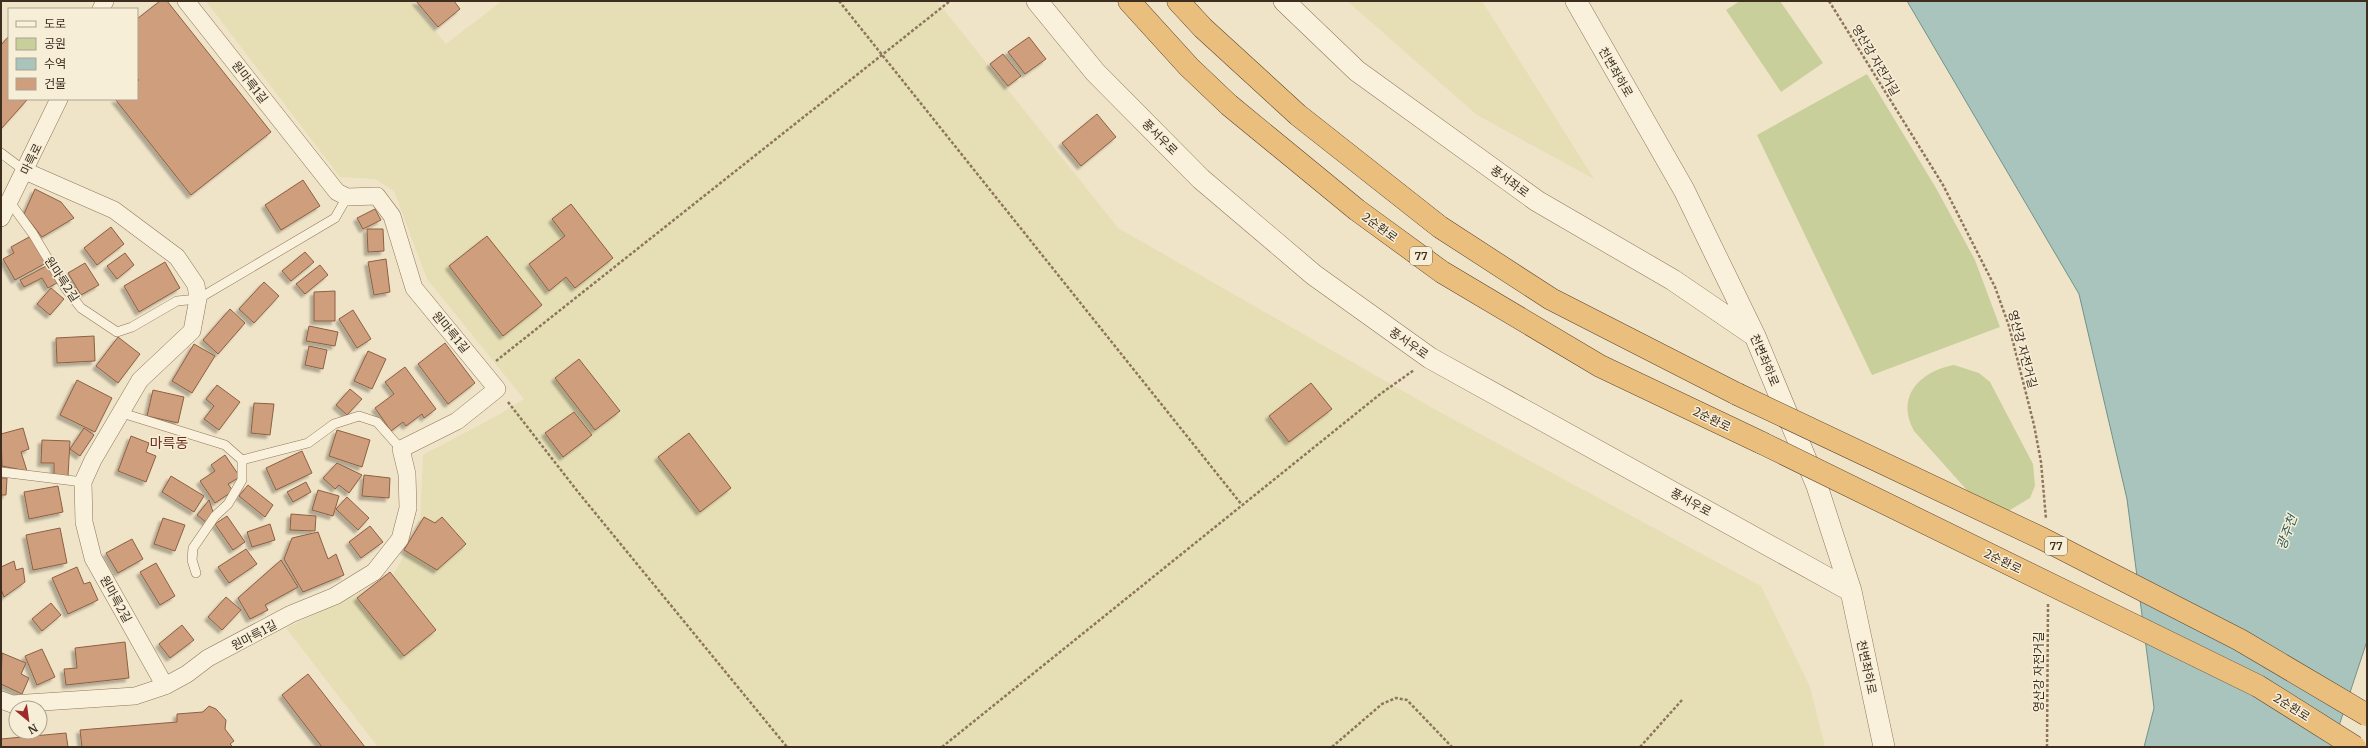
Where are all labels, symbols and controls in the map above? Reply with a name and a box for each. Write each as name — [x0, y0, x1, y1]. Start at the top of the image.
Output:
legend — [8, 8, 138, 100]
text: 도로 — [44, 16, 66, 31]
street label: 영산강 자전거길 — [1849, 22, 1903, 98]
text: 공원 — [44, 36, 66, 51]
street label: 천변좌하로 — [1596, 44, 1636, 100]
text: 수역 — [44, 56, 66, 71]
street label: 원마륵1길 — [229, 58, 271, 106]
text: 건물 — [44, 76, 66, 91]
street label: 풍서우로 — [1139, 116, 1181, 158]
street label: 마륵로 — [17, 141, 45, 177]
street label: 풍서좌로 — [1488, 162, 1532, 200]
street label: 2순환로 — [1359, 209, 1401, 245]
road number: 77 — [1410, 247, 1432, 265]
street label: 원마륵2길 — [41, 254, 83, 304]
street label: 원마륵1길 — [429, 308, 473, 356]
street label: 영산강 자전거길 — [2005, 308, 2041, 390]
street label: 풍서우로 — [1387, 324, 1431, 362]
street label: 천변좌하로 — [1747, 332, 1783, 388]
street label: 2순환로 — [1691, 403, 1733, 435]
district label: 마륵동 — [150, 434, 188, 452]
street label: 풍서우로 — [1668, 485, 1714, 519]
water label: 광주천 — [2273, 511, 2301, 552]
road number: 77 — [2045, 537, 2067, 555]
street label: 2순환로 — [1982, 545, 2024, 577]
street label: 원마륵2길 — [97, 573, 135, 625]
street label: 원마륵1길 — [229, 617, 279, 653]
street label: 영산강 자전거길 — [2031, 632, 2046, 712]
street label: 천변좌하로 — [1854, 638, 1880, 696]
street label: 2순환로 — [2271, 690, 2313, 724]
north arrow — [8, 700, 48, 740]
text: N — [25, 721, 40, 737]

